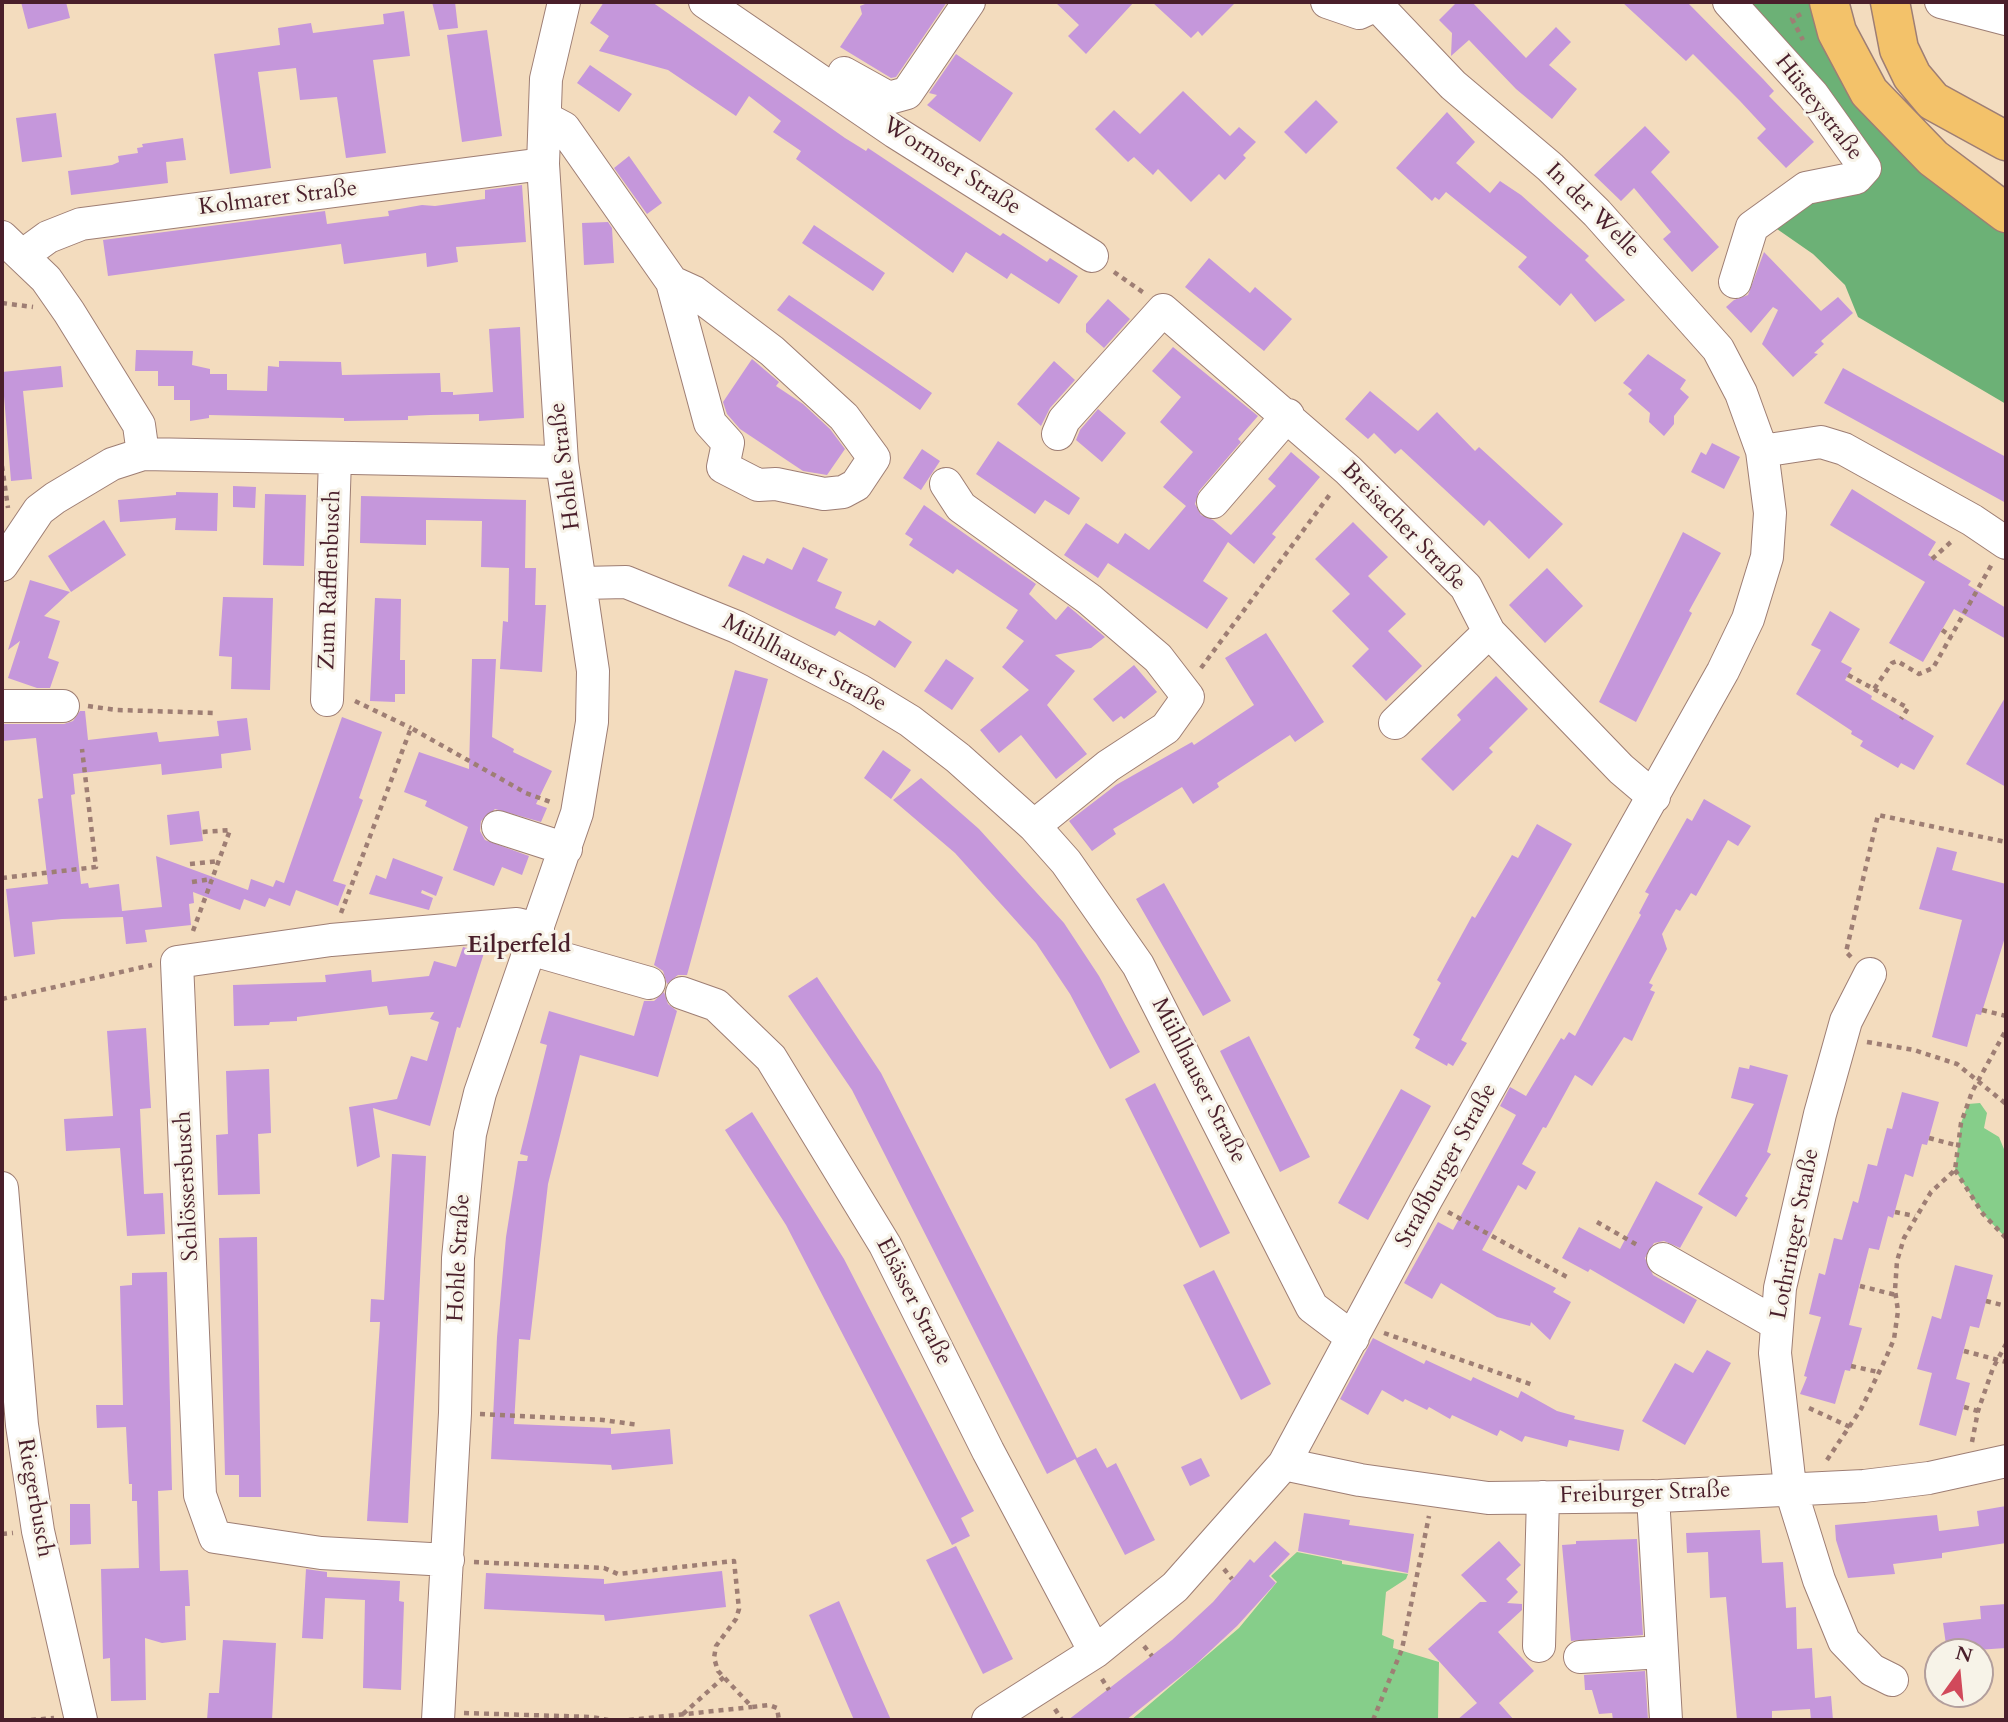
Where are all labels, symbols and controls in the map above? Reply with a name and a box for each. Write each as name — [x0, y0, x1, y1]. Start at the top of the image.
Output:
street label: Hüsteystraße — [1768, 50, 1868, 166]
street label: Wormser Straße — [877, 112, 1025, 222]
street label: In der Welle — [1539, 158, 1645, 264]
street label: Kolmarer Straße — [197, 176, 359, 222]
street label: Hohle Straße — [545, 401, 587, 531]
street label: Breisacher Straße — [1335, 457, 1471, 597]
street label: Zum Rafflenbusch — [314, 490, 348, 670]
street label: Mühlhauser Straße — [717, 609, 891, 719]
district label: Eilperfeld — [467, 932, 571, 960]
street label: Mühlhauser Straße — [1144, 994, 1252, 1168]
street label: Straßburger Straße — [1390, 1079, 1504, 1253]
street label: Schlössersbusch — [170, 1110, 206, 1262]
street label: Lothringer Straße — [1766, 1146, 1826, 1322]
street label: Hohle Straße — [443, 1193, 477, 1323]
street label: Elsässer Straße — [869, 1234, 957, 1370]
street label: Riegerbusch — [10, 1436, 58, 1560]
street label: Freiburger Straße — [1559, 1477, 1731, 1511]
north arrow — [1924, 1638, 1994, 1708]
text: N — [1953, 1640, 1975, 1669]

